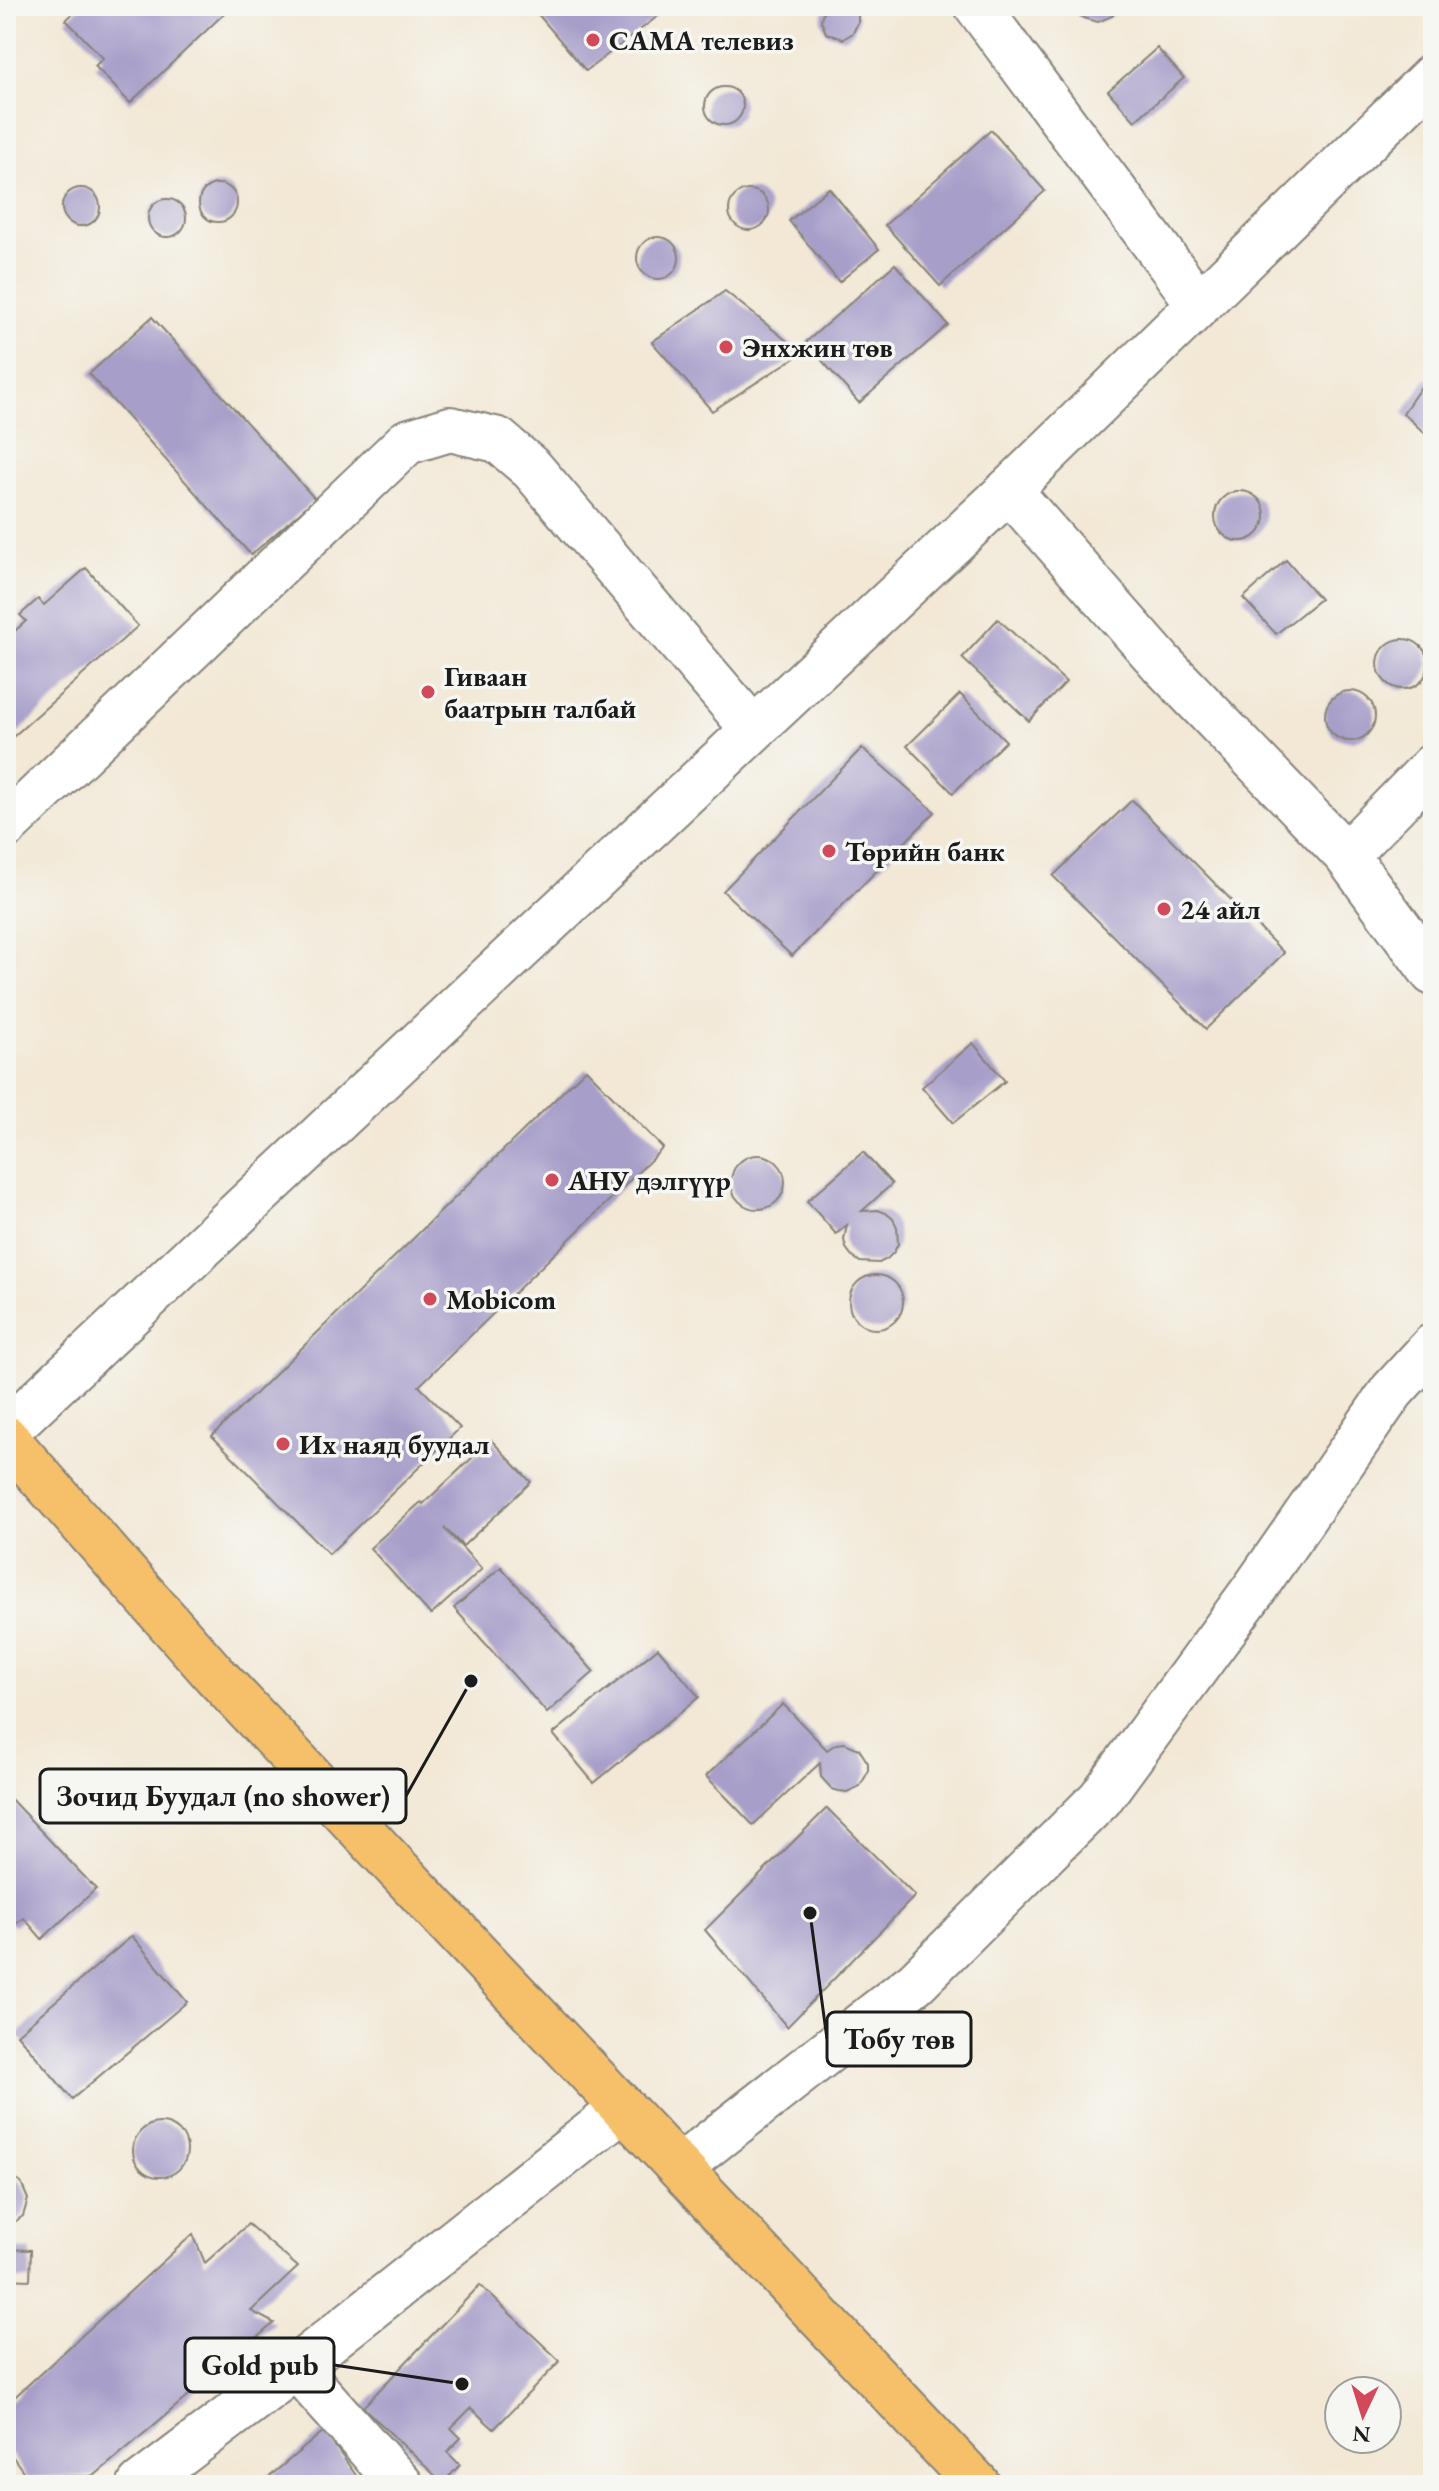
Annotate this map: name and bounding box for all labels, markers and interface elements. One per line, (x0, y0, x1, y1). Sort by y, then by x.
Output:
place label: САМА телевиз (609, 22, 794, 58)
marker: САМА телевиз (584, 31, 602, 49)
place label: Энхжин төв (742, 329, 893, 365)
marker: Энхжин төв (717, 338, 735, 356)
place label: Гиваан баатрын талбай (444, 658, 636, 726)
marker: Гиваан баатрын талбай (419, 683, 437, 701)
place label: Төрийн банк (845, 833, 1005, 869)
marker: Төрийн банк (820, 842, 838, 860)
place label: 24 айл (1180, 891, 1260, 927)
marker: 24 айл (1155, 900, 1173, 918)
place label: АНУ дэлгүүр (567, 1162, 731, 1198)
marker: АНУ дэлгүүр (543, 1171, 561, 1189)
place label: Mobicom (446, 1281, 556, 1317)
marker: Mobicom (421, 1290, 439, 1308)
place label: Их наяд буудал (299, 1426, 490, 1462)
marker: Их наяд буудал (274, 1435, 292, 1453)
callout: Зочид Буудал (no shower) (40, 1769, 406, 1823)
text: Зочид Буудал (no shower) (56, 1776, 390, 1815)
callout: Тобу төв (827, 2012, 971, 2066)
text: Тобу төв (843, 2019, 955, 2058)
callout: Gold pub (185, 2338, 334, 2392)
text: Gold pub (201, 2345, 319, 2384)
north arrow (1323, 2375, 1403, 2455)
text: N (1352, 2419, 1372, 2450)

